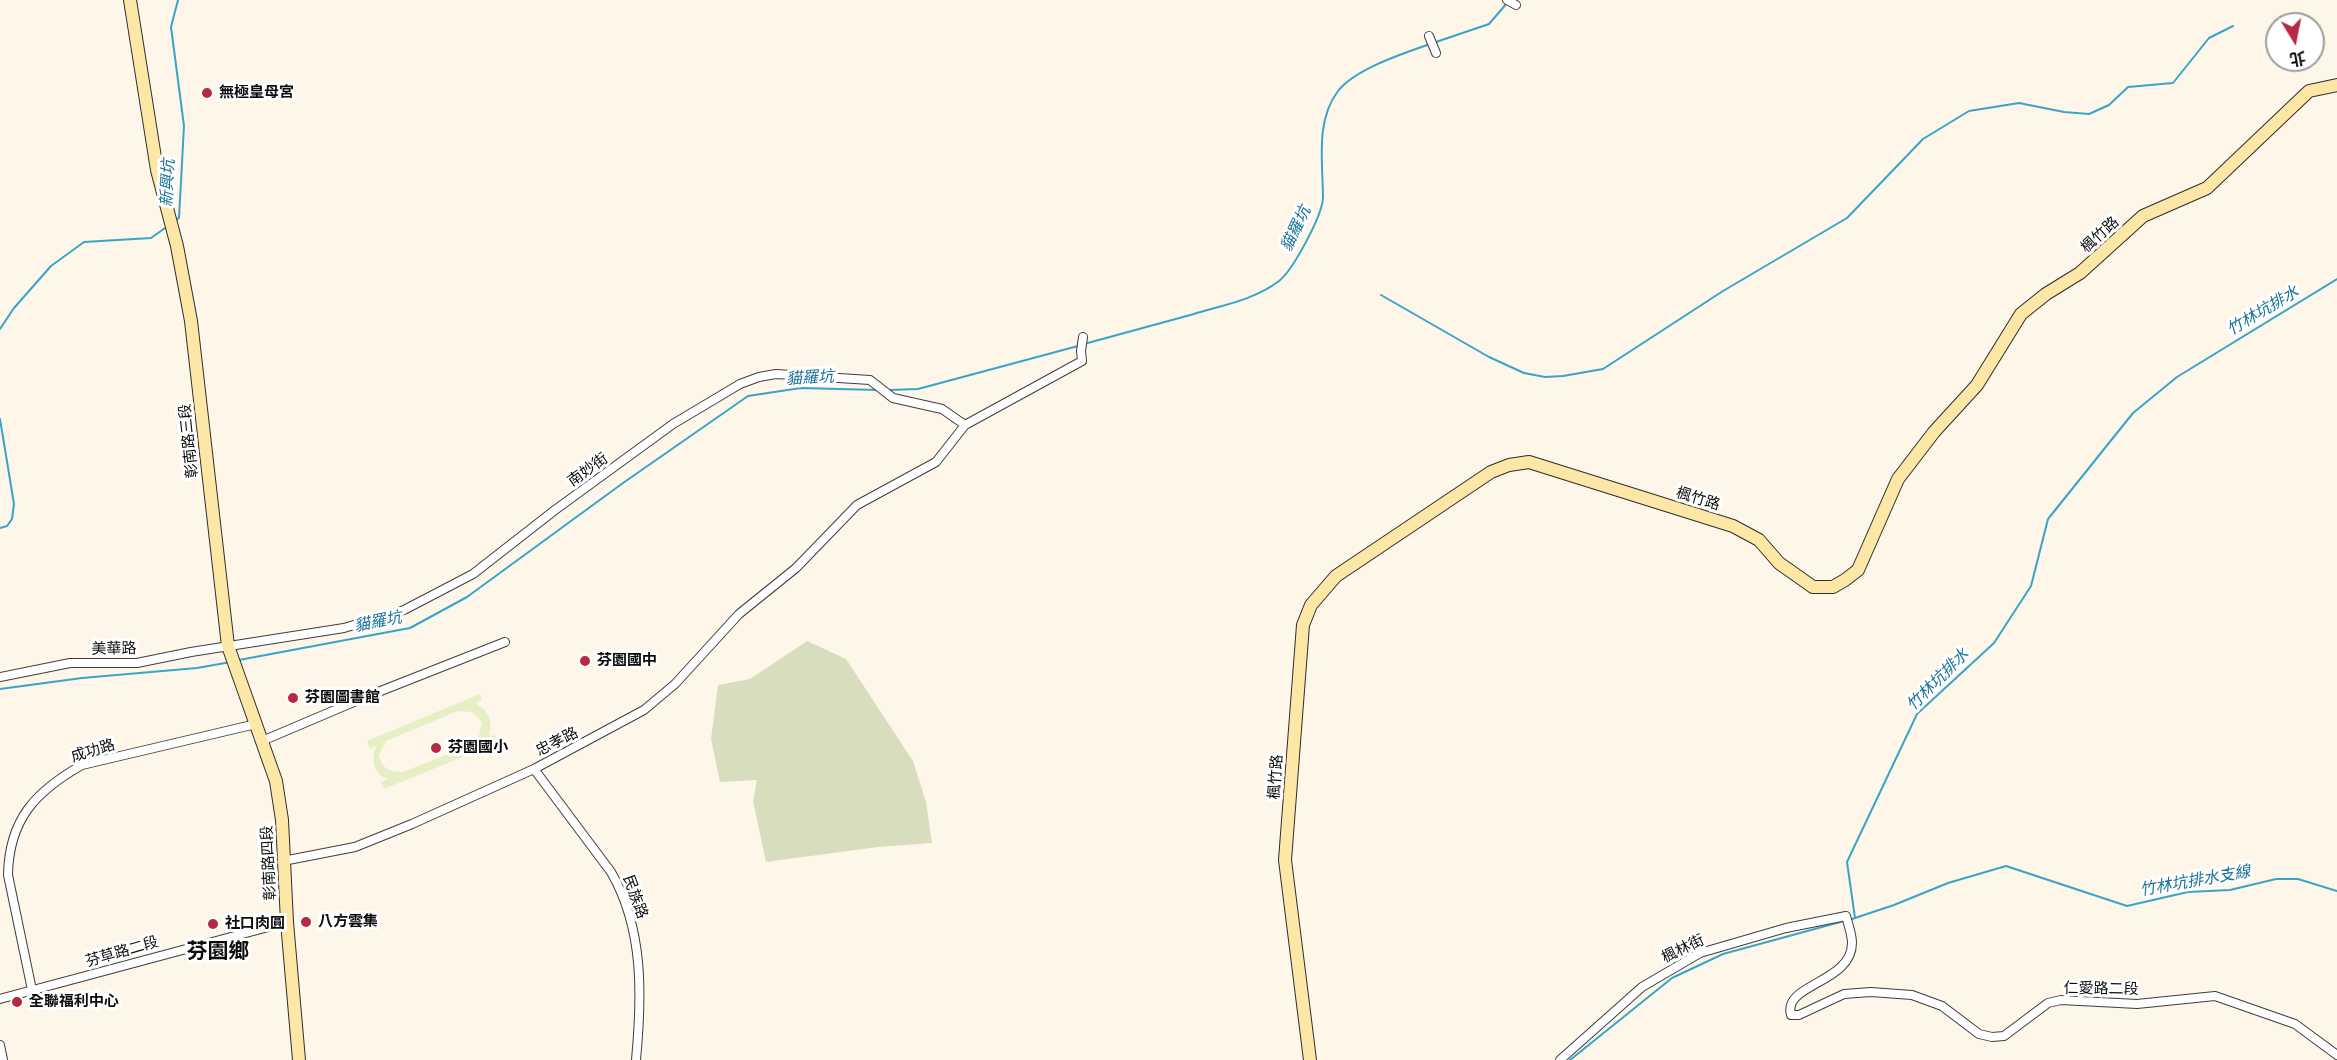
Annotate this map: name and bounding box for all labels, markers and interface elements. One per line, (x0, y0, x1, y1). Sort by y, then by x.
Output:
north arrow (2265, 12, 2325, 72)
text: 北 (2288, 48, 2307, 69)
place label: 無極皇母宮 (219, 84, 294, 102)
marker: 無極皇母宮 (200, 86, 214, 100)
water label: 新興坑 (157, 159, 179, 207)
water label: 貓羅坑 (1277, 203, 1315, 255)
street label: 楓竹路 (2077, 213, 2123, 257)
water label: 竹林坑排水 (2224, 282, 2302, 340)
water label: 貓羅坑 (786, 367, 834, 389)
street label: 彰南路三段 (176, 403, 202, 479)
street label: 南妙街 (565, 449, 611, 491)
street label: 楓竹路 (1674, 484, 1722, 514)
water label: 貓羅坑 (353, 608, 403, 636)
street label: 美華路 (91, 640, 137, 658)
water label: 竹林坑排水 (1903, 645, 1973, 715)
place label: 芬園國中 (597, 652, 657, 670)
marker: 芬園國中 (578, 654, 592, 668)
place label: 芬園圖書館 (305, 689, 380, 707)
marker: 芬園圖書館 (286, 691, 300, 705)
street label: 忠孝路 (533, 724, 581, 760)
street label: 成功路 (69, 736, 117, 766)
place label: 芬園國小 (448, 739, 508, 757)
marker: 芬園國小 (429, 741, 443, 755)
street label: 楓竹路 (1265, 754, 1287, 800)
street label: 彰南路四段 (258, 825, 280, 901)
water label: 竹林坑排水支線 (2138, 862, 2252, 900)
street label: 民族路 (619, 873, 651, 921)
place label: 八方雲集 (318, 913, 378, 931)
place label: 社口肉圓 (225, 915, 285, 933)
marker: 八方雲集 (299, 915, 313, 929)
marker: 社口肉圓 (206, 917, 220, 931)
street label: 楓林街 (1659, 931, 1707, 967)
street label: 芬草路二段 (83, 933, 161, 971)
district label: 芬園鄉 (187, 939, 249, 965)
street label: 仁愛路二段 (2063, 979, 2139, 999)
place label: 全聯福利中心 (29, 993, 119, 1011)
marker: 全聯福利中心 (10, 995, 24, 1009)

